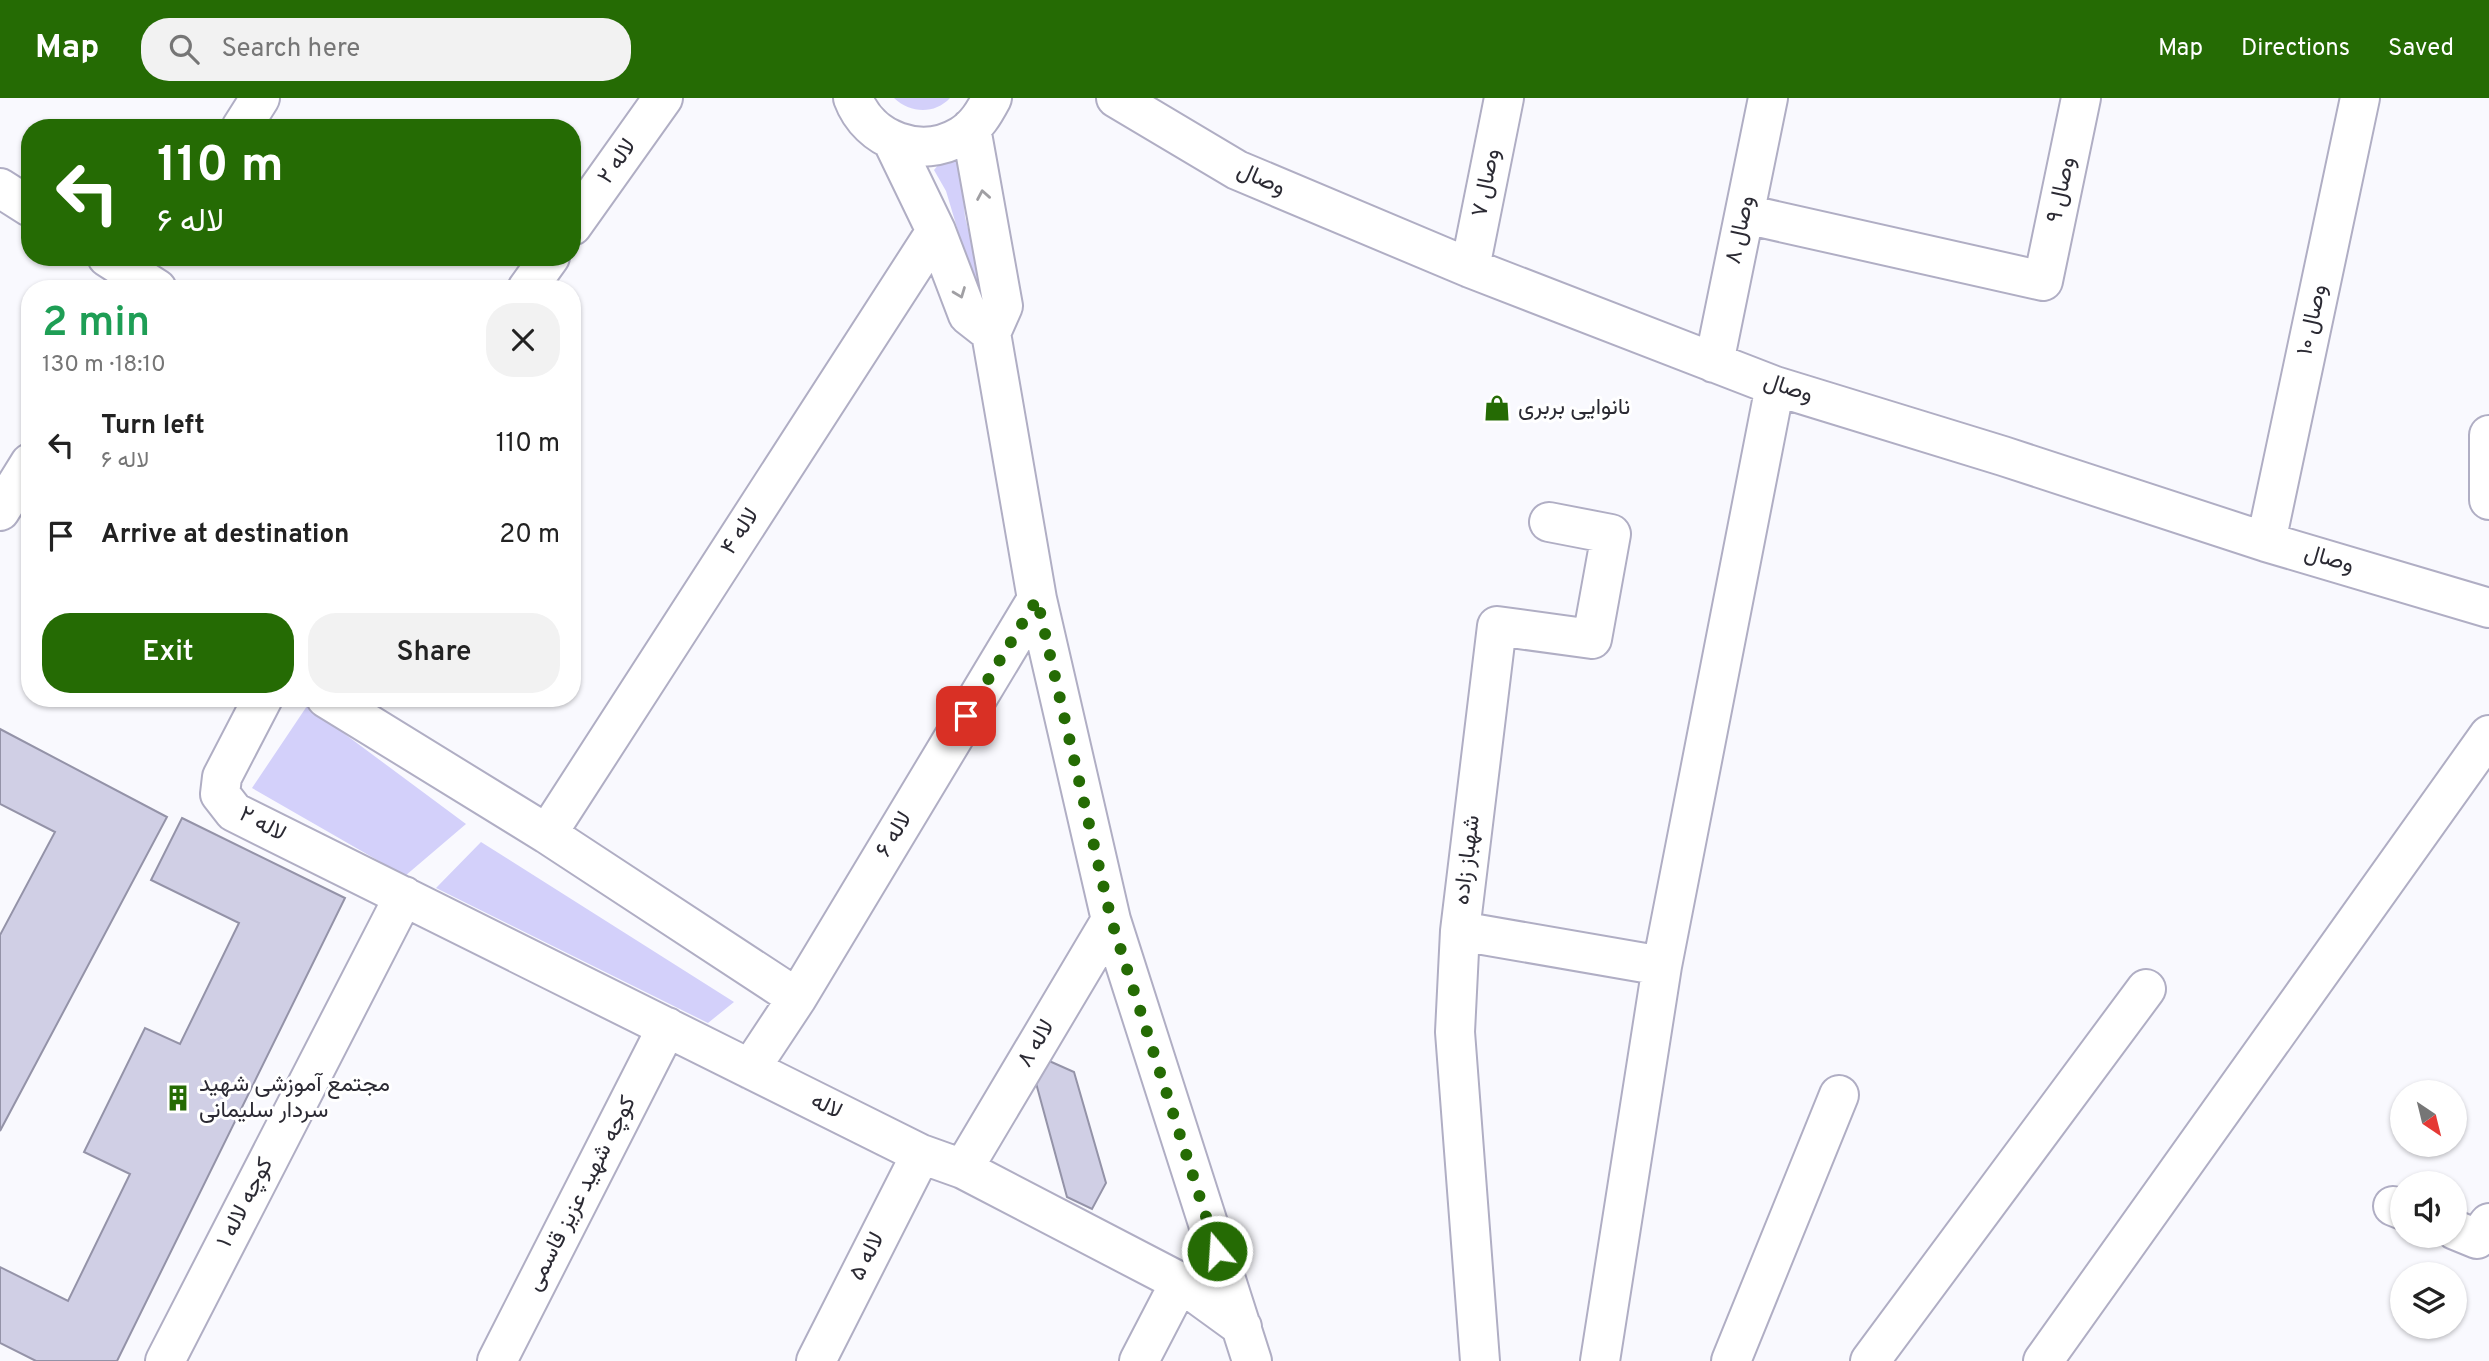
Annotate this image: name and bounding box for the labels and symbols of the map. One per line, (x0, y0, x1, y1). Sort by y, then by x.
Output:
street label: لاله ۲ (592, 134, 644, 190)
street label: وصال ۷ (1466, 146, 1508, 220)
street label: وصال ۹ (2041, 154, 2083, 226)
street label: وصال (1232, 157, 1290, 203)
one-way arrow (976, 189, 991, 201)
street label: وصال ۸ (1720, 193, 1762, 267)
street label: وصال ۱۰ (2291, 282, 2335, 358)
one-way arrow (951, 287, 965, 299)
street label: وصال (1760, 367, 1816, 411)
shop icon: نانوایی بربری (1482, 393, 1512, 423)
place label: نانوایی بربری (1518, 394, 1630, 423)
street label: لاله ۴ (715, 503, 767, 561)
street label: وصال (2301, 539, 2357, 581)
pin (936, 686, 996, 746)
street label: لاله ۲ (234, 801, 290, 849)
street label: لاله ۶ (870, 807, 920, 863)
street label: شهباز زاده (1448, 813, 1488, 907)
street label: لاله ۸ (1012, 1015, 1062, 1073)
place label: مجتمع آموزشی شهید سردار سلیمانی (199, 1071, 390, 1126)
north arrow (2390, 1080, 2468, 1157)
building icon: مجتمع آموزشی شهید سردار سلیمانی (163, 1083, 193, 1113)
street label: لاله (805, 1087, 847, 1127)
street label: کوچه شهید عزیز قاسمی (520, 1092, 644, 1296)
street label: کوچه لاله ۱ (211, 1153, 281, 1253)
position arrow (1180, 1214, 1254, 1288)
street label: لاله ۵ (844, 1228, 892, 1286)

